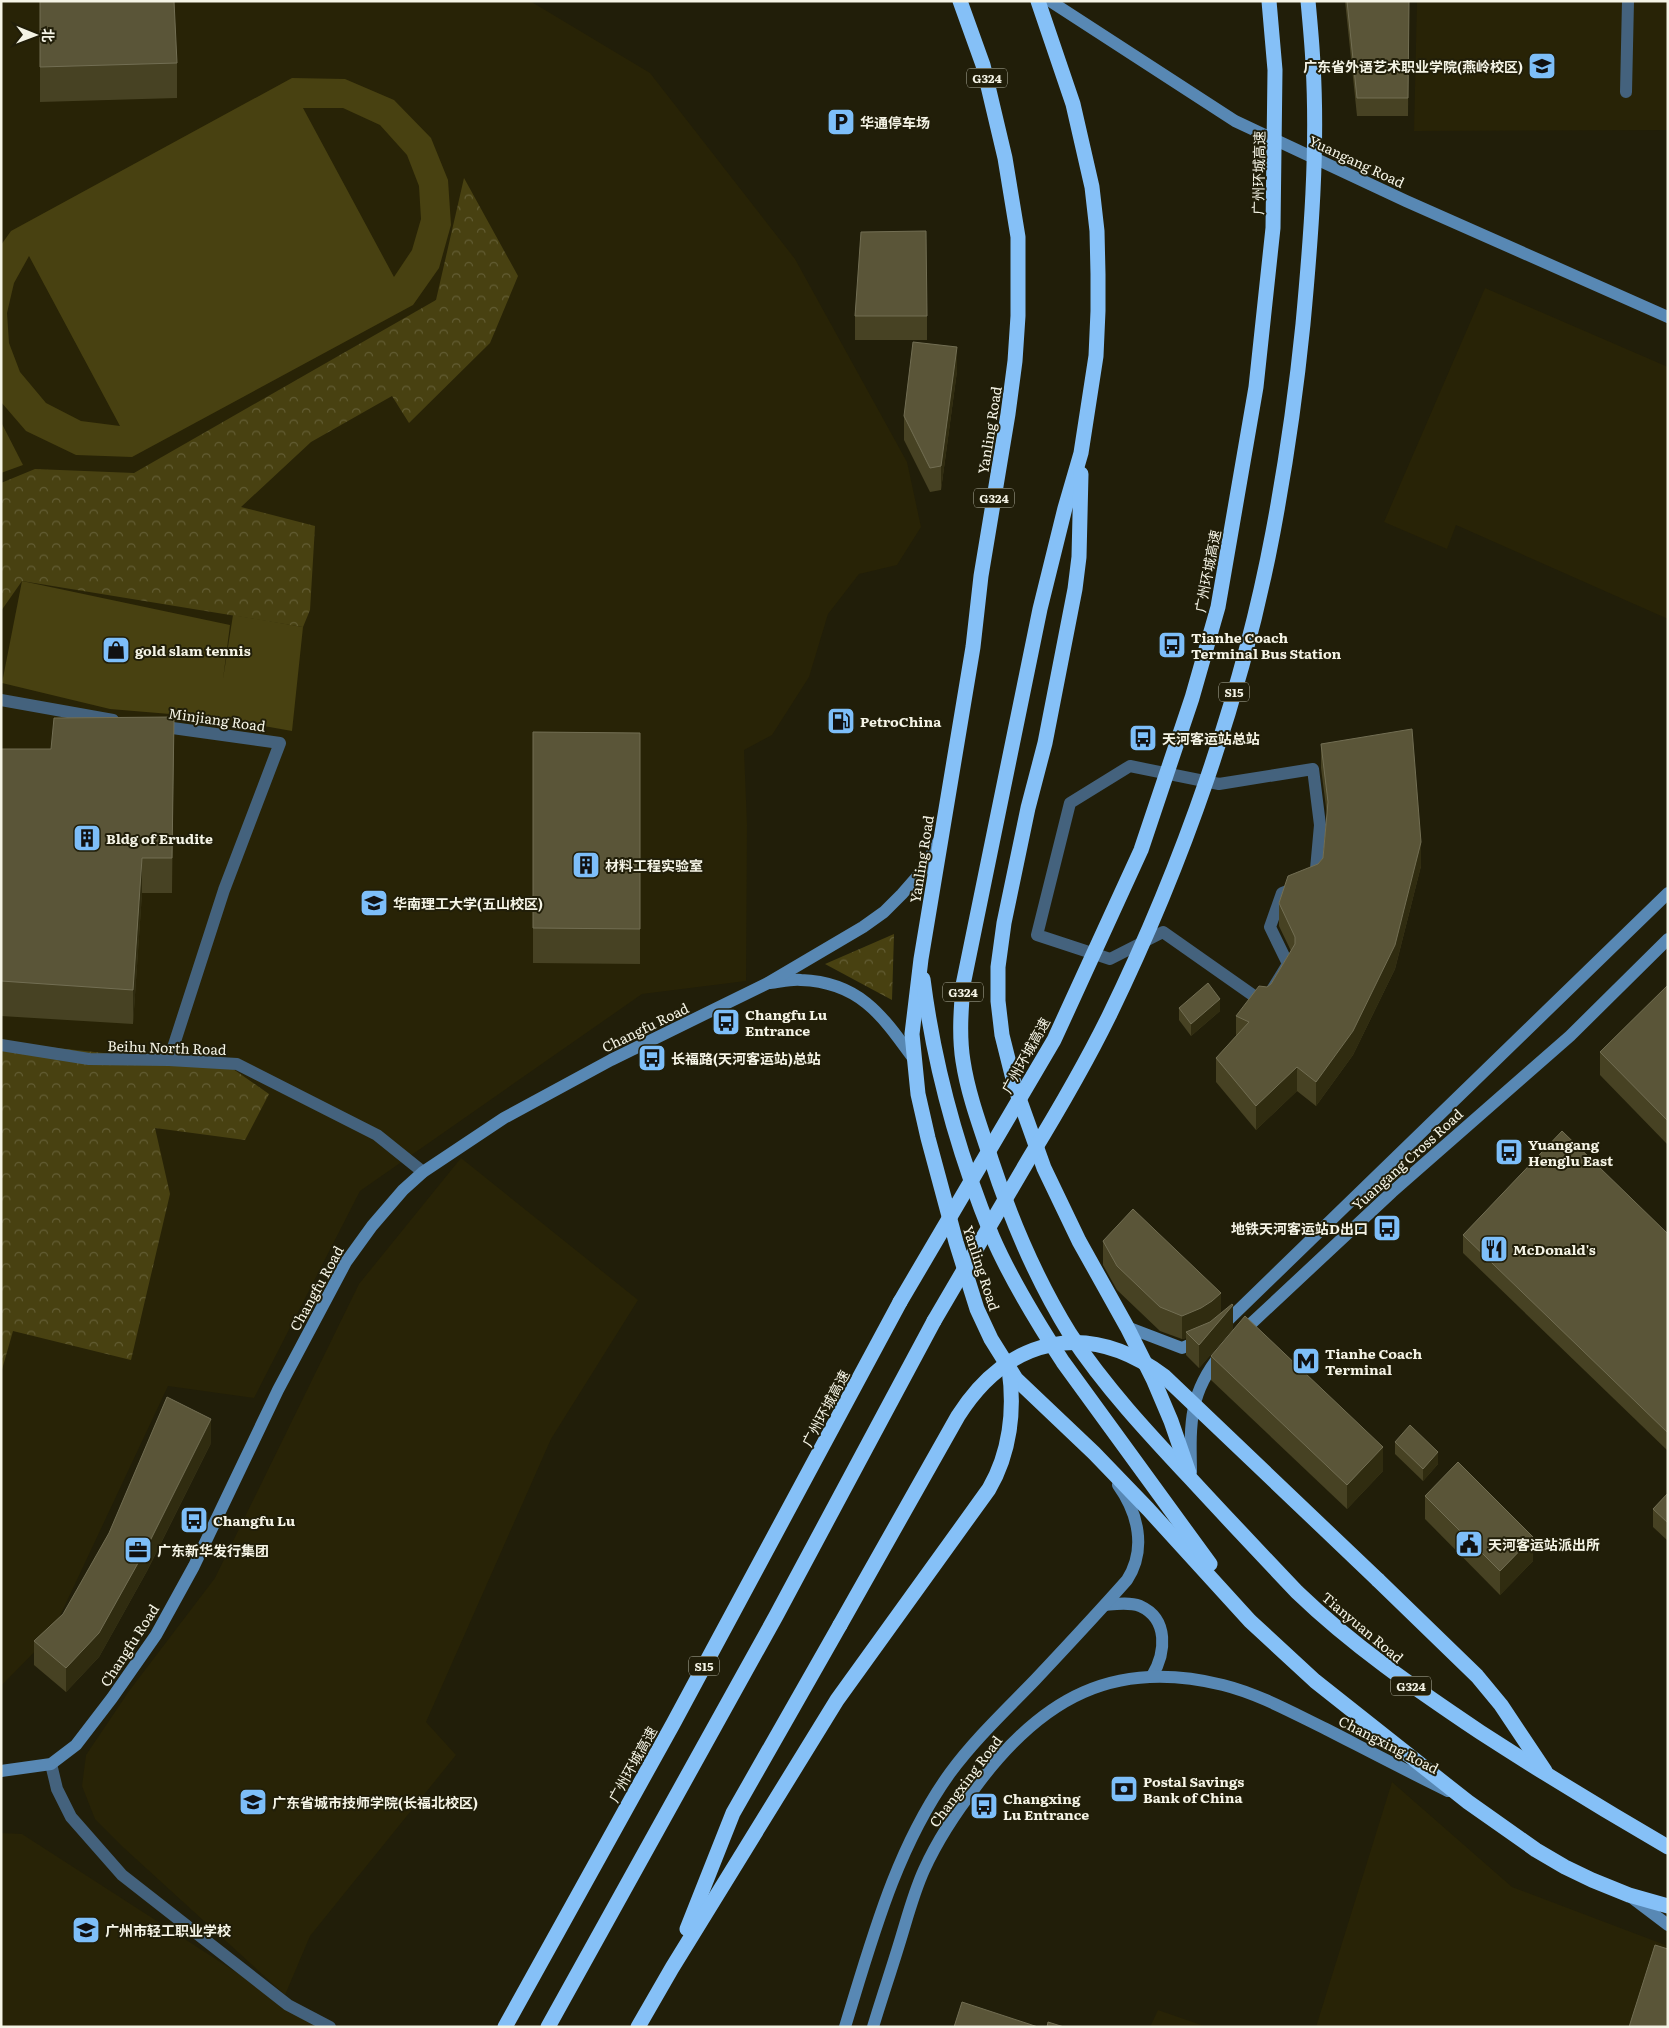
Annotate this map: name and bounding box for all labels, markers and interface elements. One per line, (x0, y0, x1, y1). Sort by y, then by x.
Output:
north arrow (10, 10, 60, 60)
text: 北 (39, 28, 59, 42)
school or university icon: 广东省外语艺术职业学院(燕岭校区) (1527, 51, 1557, 81)
place label: 广东省外语艺术职业学院(燕岭校区) (1303, 56, 1523, 76)
road number: G324 (967, 68, 1007, 88)
parking icon: 华通停车场 (826, 107, 856, 137)
place label: 华通停车场 (860, 112, 930, 132)
street label: Yuangang Road (1306, 130, 1408, 192)
street label: 广州环城高速 (1247, 131, 1269, 215)
street label: Yanling Road (972, 384, 1006, 475)
road number: G324 (974, 488, 1014, 508)
street label: 广州环城高速 (1189, 528, 1225, 614)
place label: Tianhe Coach Terminal Bus Station (1191, 627, 1342, 663)
bus stop icon: Tianhe Coach Terminal Bus Station (1157, 630, 1187, 660)
shop icon: gold slam tennis (101, 635, 131, 665)
place label: gold slam tennis (135, 640, 251, 660)
road number: S15 (1219, 682, 1249, 702)
street label: Minjiang Road (167, 702, 267, 736)
fuel station icon: PetroChina (826, 706, 856, 736)
place label: PetroChina (860, 711, 942, 731)
bus stop icon: 天河客运站总站 (1128, 723, 1158, 753)
place label: 天河客运站总站 (1162, 728, 1260, 748)
street label: Yanling Road (904, 813, 938, 904)
building icon: Bldg of Erudite (72, 823, 102, 853)
place label: Bldg of Erudite (106, 828, 213, 848)
building icon: 材料工程实验室 (571, 850, 601, 880)
place label: 材料工程实验室 (605, 855, 703, 875)
school or university icon: 华南理工大学(五山校区) (359, 888, 389, 918)
place label: 华南理工大学(五山校区) (393, 893, 543, 913)
road number: G324 (943, 982, 983, 1002)
street label: Changfu Road (598, 997, 692, 1057)
place label: Changfu Lu Entrance (745, 1004, 828, 1040)
bus stop icon: Changfu Lu Entrance (711, 1007, 741, 1037)
street label: 广州环城高速 (996, 1013, 1054, 1097)
street label: Beihu North Road (107, 1035, 227, 1059)
bus stop icon: 长福路(天河客运站)总站 (637, 1043, 667, 1073)
place label: 长福路(天河客运站)总站 (671, 1048, 821, 1068)
street label: Yuangang Cross Road (1347, 1103, 1467, 1214)
place label: Yuangang Henglu East (1528, 1134, 1614, 1170)
bus stop icon: Yuangang Henglu East (1494, 1137, 1524, 1167)
bus stop icon: 地铁天河客运站D出口 (1372, 1213, 1402, 1243)
place label: 地铁天河客运站D出口 (1231, 1218, 1368, 1238)
street label: Yanling Road (959, 1223, 1005, 1314)
restaurant icon: McDonald's (1479, 1234, 1509, 1264)
place label: McDonald's (1513, 1239, 1596, 1259)
street label: Changfu Road (284, 1241, 348, 1334)
place label: Tianhe Coach Terminal (1325, 1343, 1423, 1379)
metro station icon: Tianhe Coach Terminal (1291, 1346, 1321, 1376)
street label: 广州环城高速 (796, 1366, 854, 1450)
bus stop icon: Changfu Lu (179, 1505, 209, 1535)
place label: Changfu Lu (213, 1510, 296, 1530)
public building icon: 天河客运站派出所 (1454, 1529, 1484, 1559)
place label: 天河客运站派出所 (1488, 1534, 1600, 1554)
office icon: 广东新华发行集团 (123, 1535, 153, 1565)
place label: 广东新华发行集团 (157, 1540, 269, 1560)
street label: Tianyuan Road (1318, 1587, 1408, 1667)
street label: Changfu Road (95, 1600, 163, 1690)
road number: S15 (689, 1656, 719, 1675)
road number: G324 (1391, 1676, 1431, 1695)
street label: Changxing Road (1336, 1710, 1443, 1778)
street label: 广州环城高速 (603, 1722, 661, 1806)
street label: Changxing Road (924, 1731, 1006, 1831)
place label: Postal Savings Bank of China (1143, 1771, 1244, 1807)
bank icon: Postal Savings Bank of China (1109, 1774, 1139, 1804)
school or university icon: 广东省城市技师学院(长福北校区) (238, 1787, 268, 1817)
place label: Changxing Lu Entrance (1003, 1788, 1089, 1824)
bus stop icon: Changxing Lu Entrance (969, 1791, 999, 1821)
place label: 广东省城市技师学院(长福北校区) (272, 1792, 478, 1812)
school or university icon: 广州市轻工职业学校 (71, 1915, 101, 1945)
place label: 广州市轻工职业学校 (105, 1920, 231, 1940)

